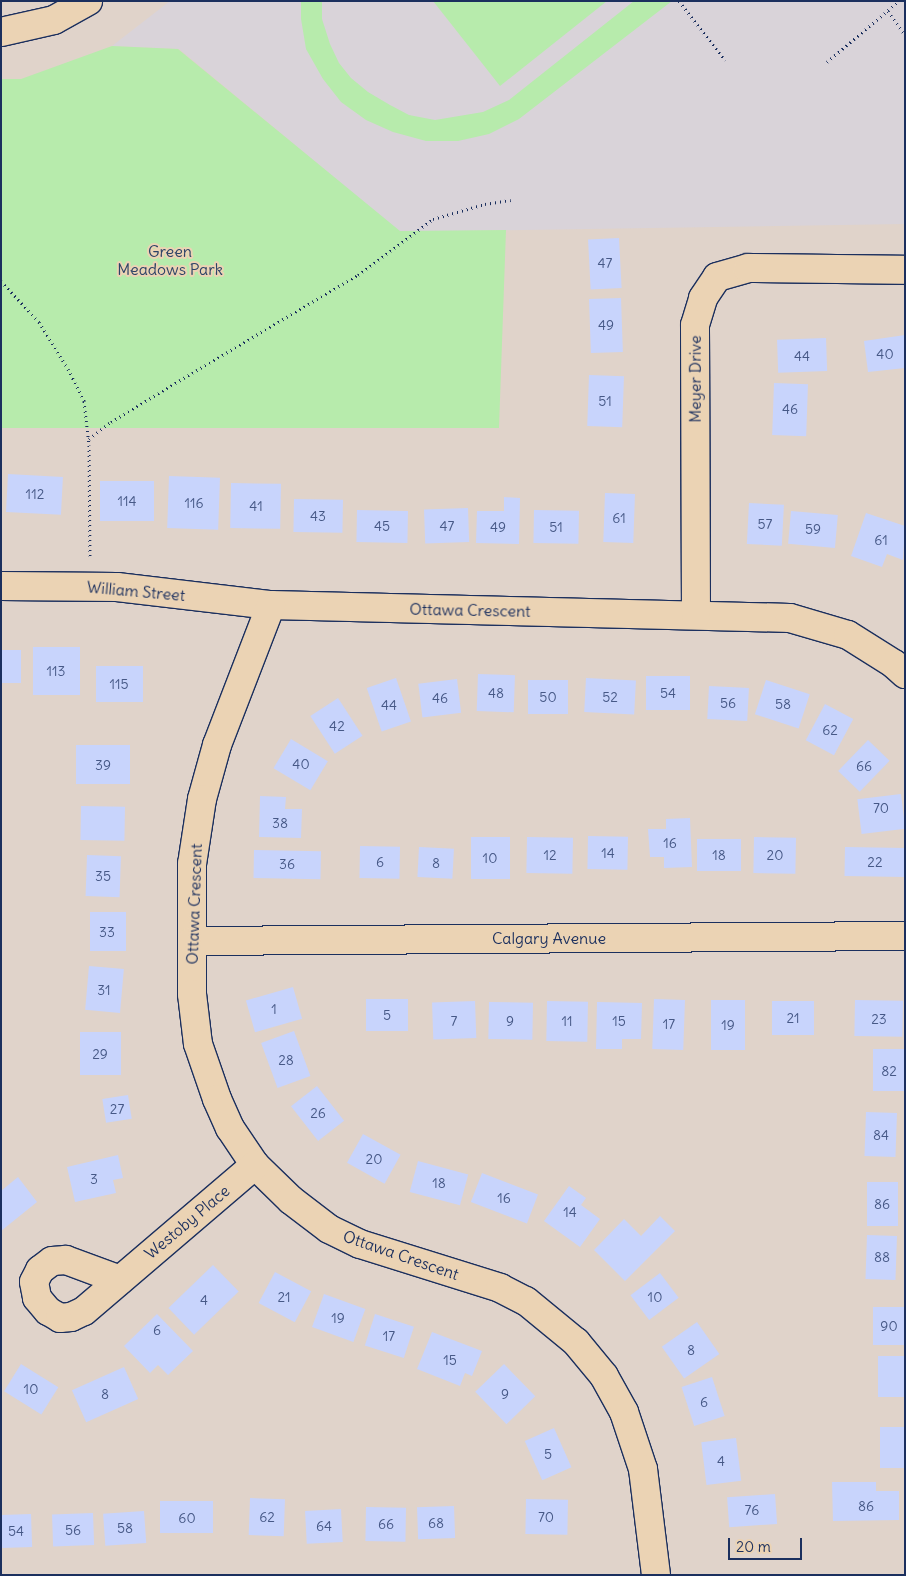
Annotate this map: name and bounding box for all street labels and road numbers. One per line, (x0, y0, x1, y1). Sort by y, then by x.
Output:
street label: Meyer Drive (685, 335, 705, 423)
street label: William Street (86, 577, 186, 605)
street label: Ottawa Crescent (409, 599, 531, 621)
street label: Ottawa Crescent (182, 843, 206, 965)
street label: Calgary Avenue (492, 928, 606, 948)
street label: Westoby Place (141, 1181, 233, 1263)
street label: Ottawa Crescent (341, 1226, 461, 1284)

